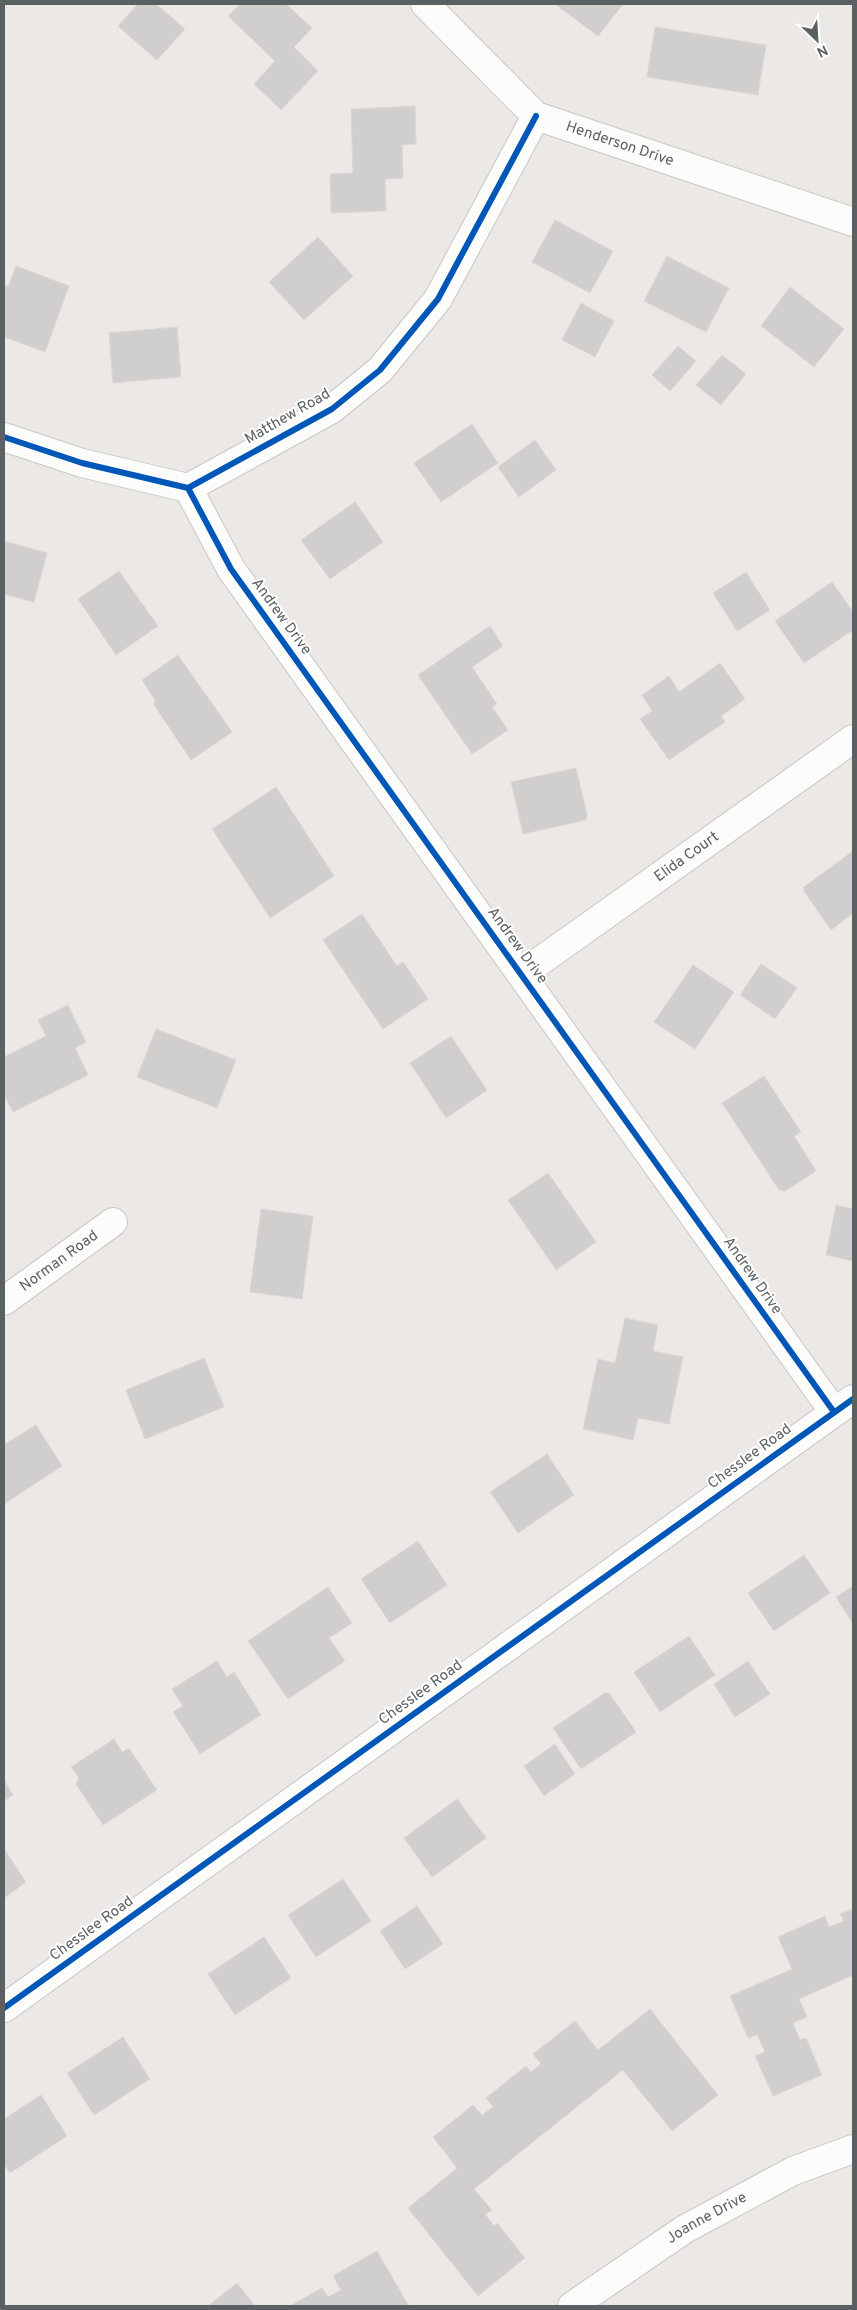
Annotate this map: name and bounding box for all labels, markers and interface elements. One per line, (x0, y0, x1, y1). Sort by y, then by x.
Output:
north arrow (792, 15, 842, 65)
text: N (814, 41, 830, 60)
street label: Henderson Drive (563, 117, 676, 171)
street label: Matthew Road (242, 385, 334, 449)
street label: Andrew Drive (247, 575, 315, 659)
street label: Elida Court (651, 828, 723, 887)
street label: Andrew Drive (483, 904, 551, 988)
street label: Norman Road (16, 1226, 102, 1296)
street label: Andrew Drive (718, 1234, 786, 1318)
street label: Chesslee Road (704, 1420, 796, 1494)
street label: Chesslee Road (375, 1656, 467, 1730)
street label: Chesslee Road (46, 1892, 138, 1966)
street label: Joanne Drive (663, 2188, 750, 2248)

